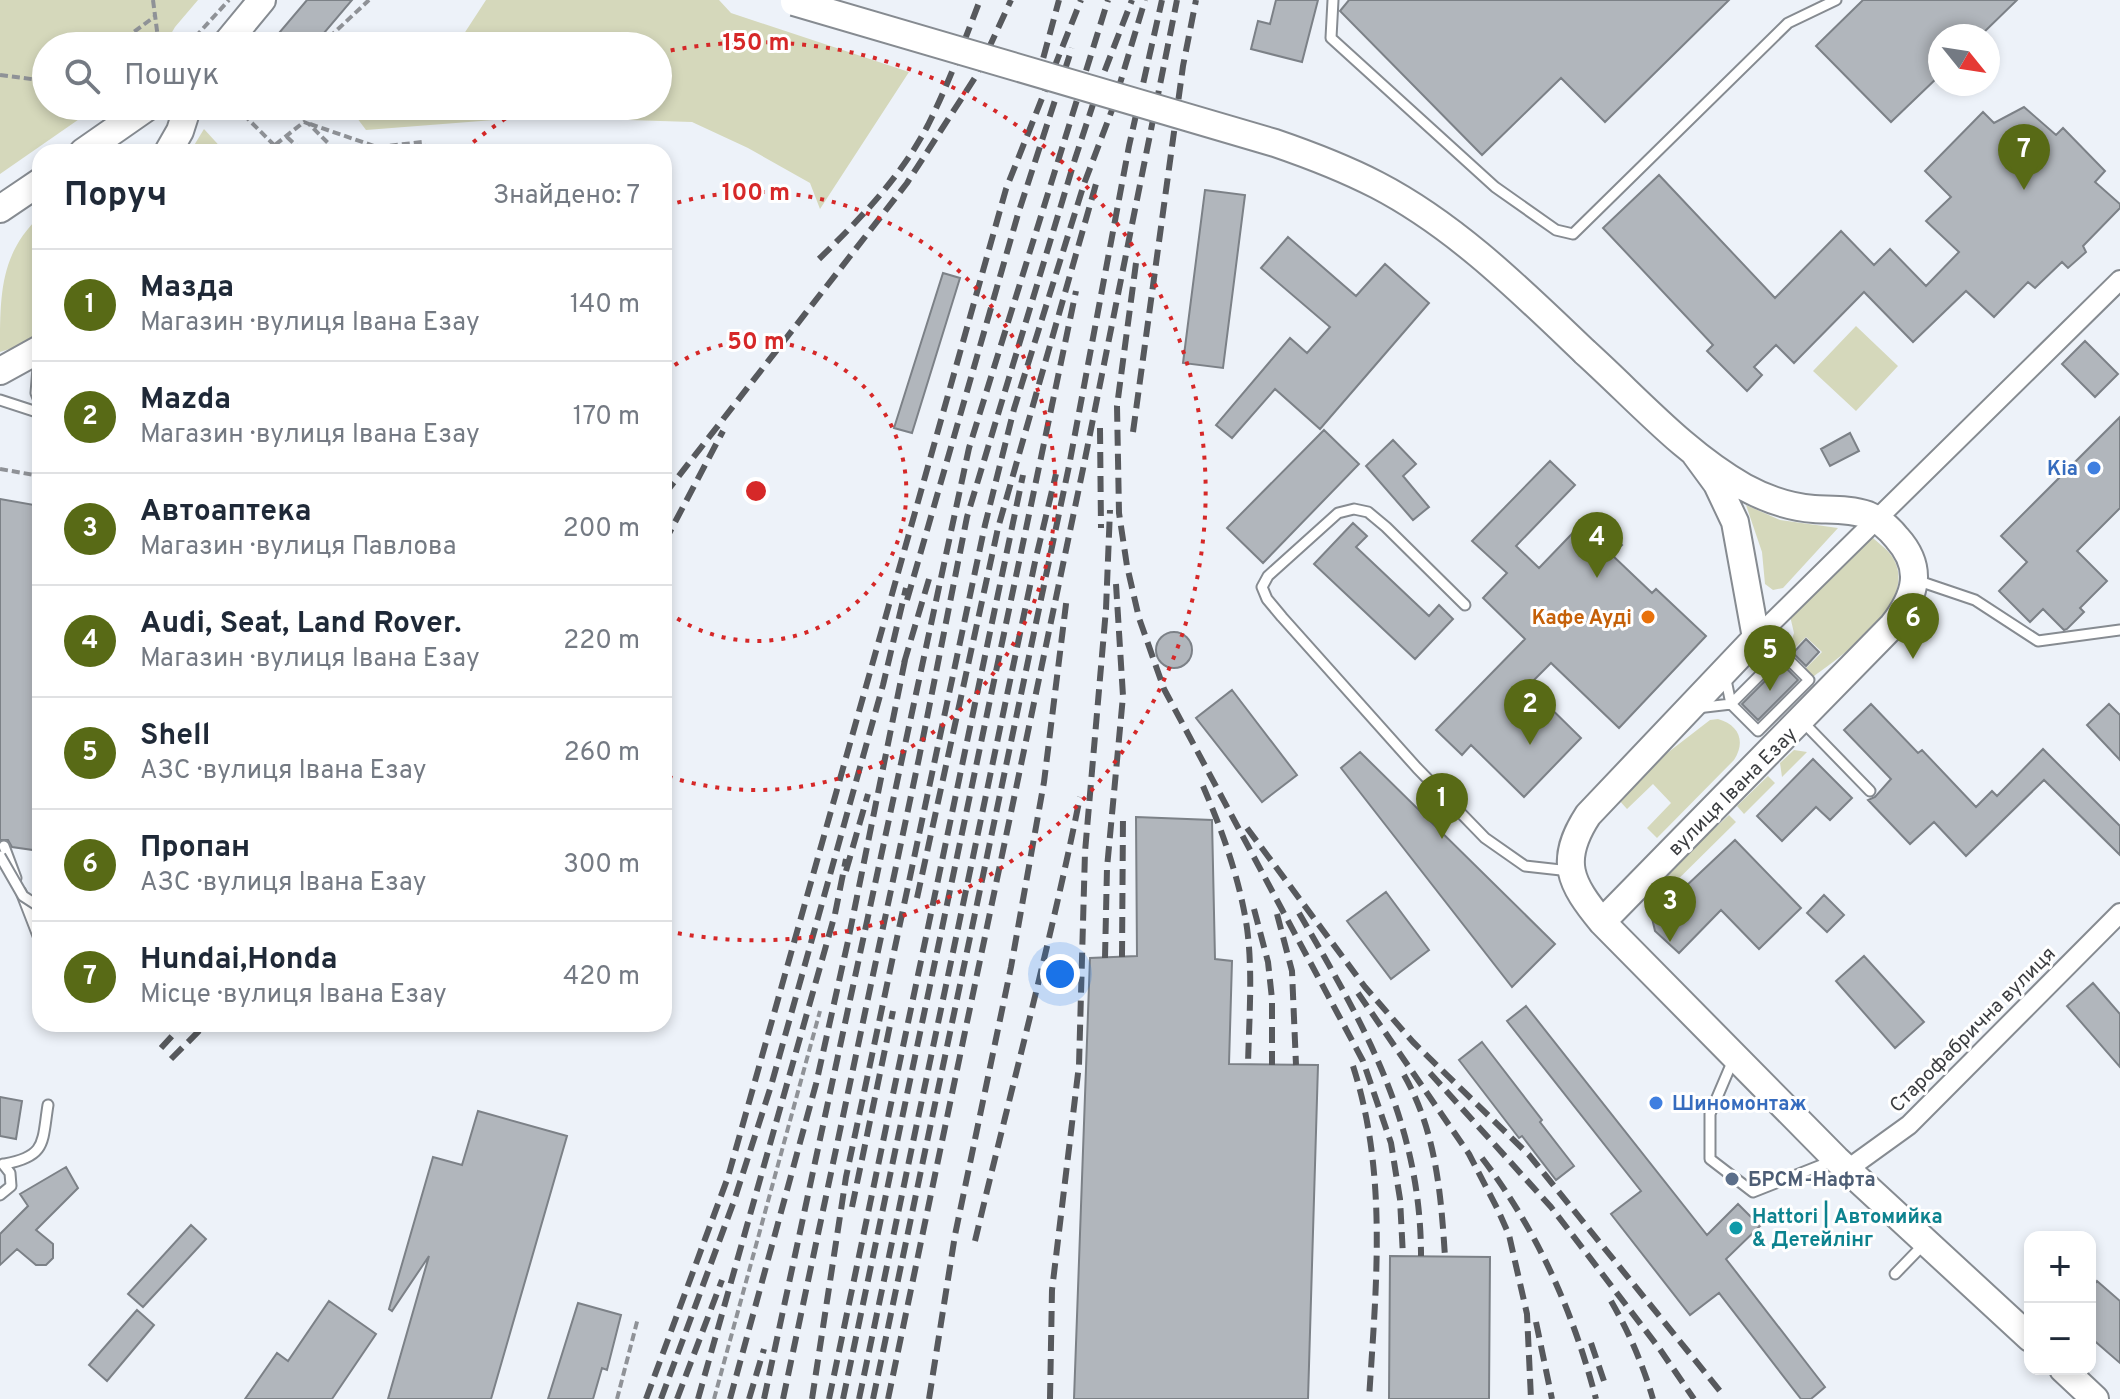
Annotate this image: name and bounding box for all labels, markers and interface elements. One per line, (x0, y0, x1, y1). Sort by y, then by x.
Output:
north arrow (1928, 24, 2000, 96)
text: 150 m (722, 29, 790, 59)
search box (32, 32, 672, 120)
icon: search (60, 54, 104, 98)
text: Пошук (124, 58, 219, 95)
pin: 7 (1998, 124, 2050, 190)
text: Поруч (64, 175, 167, 218)
text: 100 m (722, 179, 790, 209)
text: Знайдено: 7 (493, 180, 640, 213)
text: Мазда (140, 270, 234, 307)
text: 1 (85, 289, 95, 322)
text: 140 m (570, 289, 640, 322)
text: Магазин · вулиця Івана Езау (140, 307, 480, 340)
text: 50 m (727, 328, 785, 358)
text: Mazda (140, 382, 231, 419)
text: 2 (82, 401, 98, 434)
text: 170 m (573, 401, 640, 434)
text: Магазин · вулиця Івана Езау (140, 419, 480, 452)
place label: Kia (2047, 457, 2078, 483)
marker: Kia (2085, 459, 2103, 477)
centre of rings (742, 477, 770, 505)
text: Автоаптека (140, 494, 311, 531)
pin: 4 (1571, 512, 1623, 578)
text: 3 (82, 513, 98, 546)
text: 200 m (563, 513, 640, 546)
text: Магазин · вулиця Павлова (140, 531, 456, 564)
pin: 6 (1887, 593, 1939, 659)
text: Audi, Seat, Land Rover. (140, 606, 462, 643)
place label: Кафе Ауді (1532, 606, 1632, 632)
marker: Кафе Ауді (1639, 608, 1657, 626)
text: 4 (82, 625, 98, 658)
text: 220 m (563, 625, 640, 658)
pin: 5 (1744, 625, 1796, 691)
text: Магазин · вулиця Івана Езау (140, 643, 480, 676)
pin: 2 (1504, 679, 1556, 745)
text: Shell (140, 718, 210, 755)
street label: вулиця Івана Езау (1663, 722, 1803, 862)
text: 5 (82, 737, 98, 770)
text: 260 m (564, 737, 640, 770)
text: АЗС · вулиця Івана Езау (140, 755, 427, 788)
pin: 1 (1416, 773, 1468, 839)
text: Пропан (140, 830, 250, 867)
text: 6 (82, 849, 98, 882)
text: 300 m (563, 849, 640, 882)
text: АЗС · вулиця Івана Езау (140, 867, 427, 900)
pin: 3 (1644, 876, 1696, 942)
text: Hundai,Honda (140, 942, 338, 979)
street label: Старофабрична вулиця (1885, 942, 2062, 1119)
your location (1040, 954, 1080, 994)
text: 7 (83, 961, 97, 994)
text: 420 m (563, 961, 640, 994)
text: Місце · вулиця Івана Езау (140, 979, 447, 1012)
place label: Шиномонтаж (1672, 1092, 1807, 1118)
marker: Шиномонтаж (1647, 1094, 1665, 1112)
place label: БРСМ-Нафта (1748, 1168, 1876, 1194)
marker: БРСМ-Нафта (1723, 1170, 1741, 1188)
place label: Hattori | Автомийка & Детейлінг (1752, 1200, 1943, 1254)
marker: Hattori | Автомийка & Детейлінг (1727, 1219, 1745, 1237)
map controls (2024, 1231, 2096, 1375)
button: + (2024, 1231, 2096, 1303)
button: − (2024, 1303, 2096, 1375)

